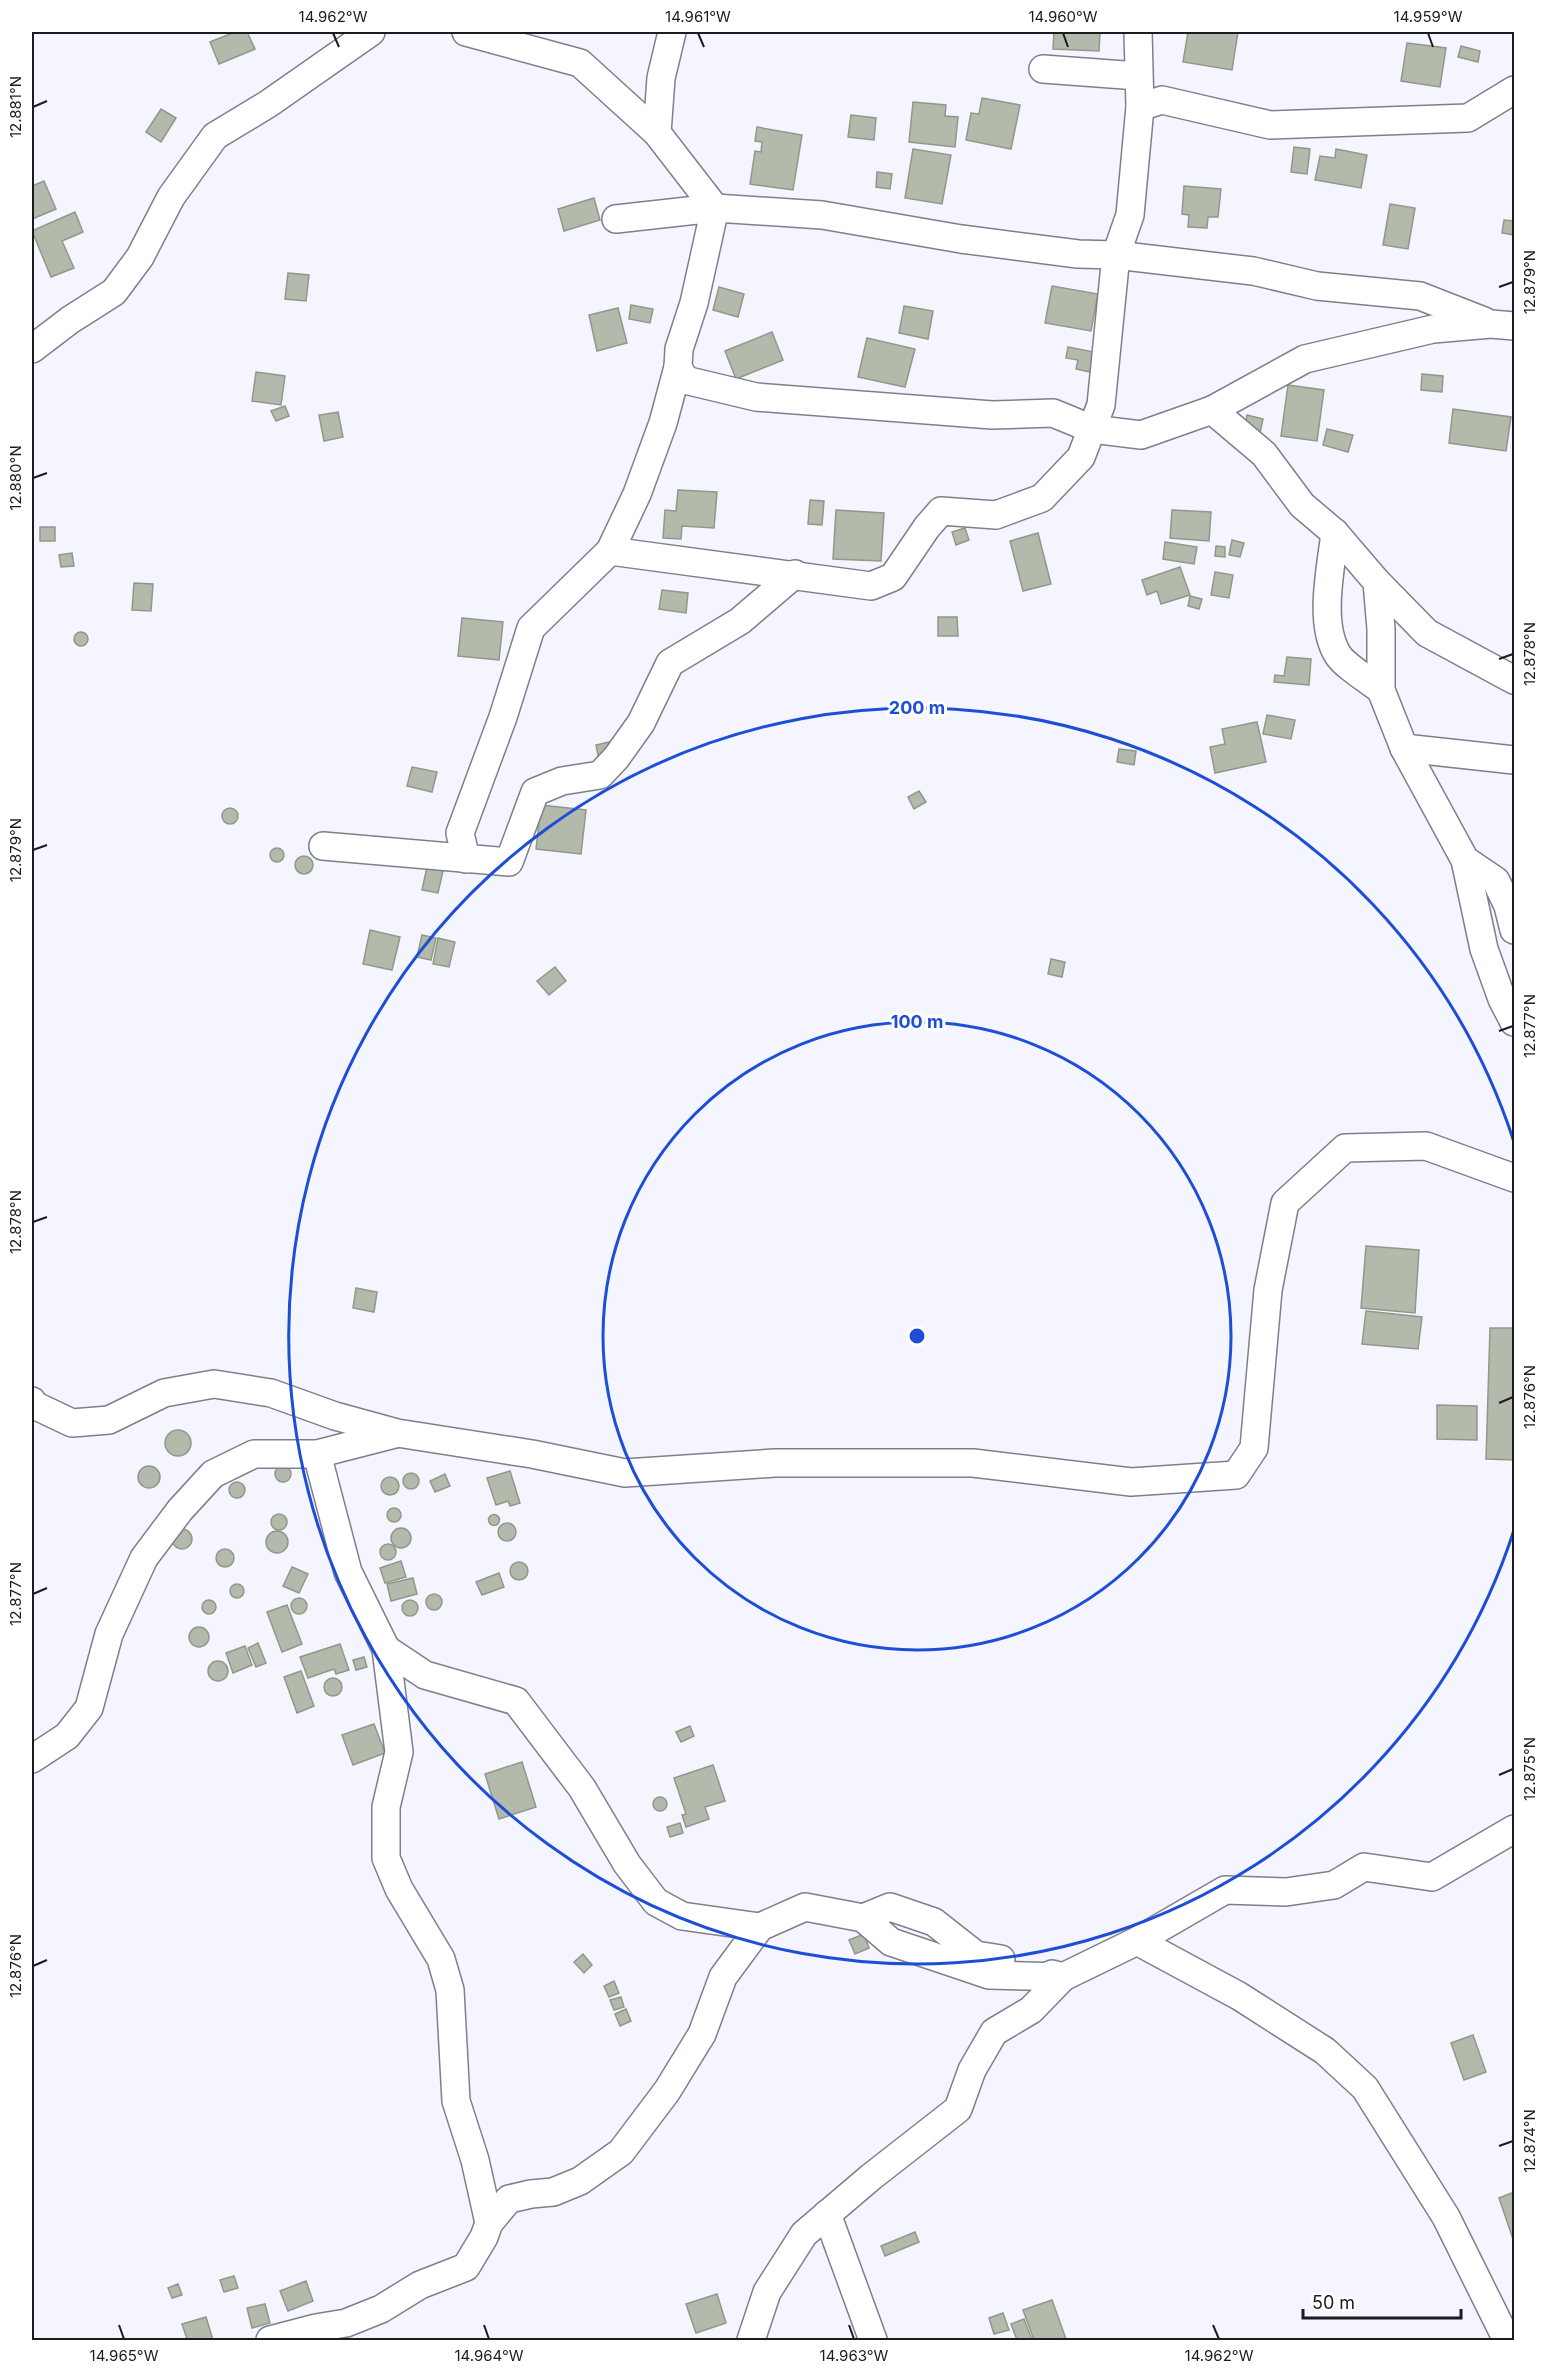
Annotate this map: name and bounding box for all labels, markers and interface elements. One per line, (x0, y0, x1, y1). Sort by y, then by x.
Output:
text: 14.962°W (299, 7, 368, 26)
text: 14.961°W (665, 7, 731, 26)
text: 14.960°W (1028, 7, 1098, 26)
text: 14.959°W (1394, 7, 1463, 26)
text: 12.881°N (6, 76, 25, 138)
text: 12.879°N (1520, 250, 1539, 314)
text: 12.880°N (6, 445, 25, 511)
text: 12.878°N (1520, 622, 1539, 686)
text: 200 m (889, 697, 945, 718)
text: 12.879°N (6, 818, 25, 882)
text: 12.877°N (1520, 994, 1539, 1058)
text: 100 m (891, 1011, 943, 1032)
text: 12.878°N (6, 1190, 25, 1254)
centre of rings (907, 1326, 927, 1346)
text: 12.876°N (1520, 1365, 1539, 1429)
text: 12.877°N (6, 1562, 25, 1626)
text: 12.875°N (1520, 1737, 1539, 1801)
text: 12.876°N (6, 1934, 25, 1998)
text: 12.874°N (1520, 2109, 1539, 2173)
scale bar (1303, 2282, 1460, 2320)
text: 50 m (1312, 2292, 1355, 2313)
text: 14.965°W (90, 2346, 159, 2365)
text: 14.964°W (454, 2346, 524, 2365)
text: 14.963°W (820, 2346, 889, 2365)
text: 14.962°W (1185, 2346, 1254, 2365)

